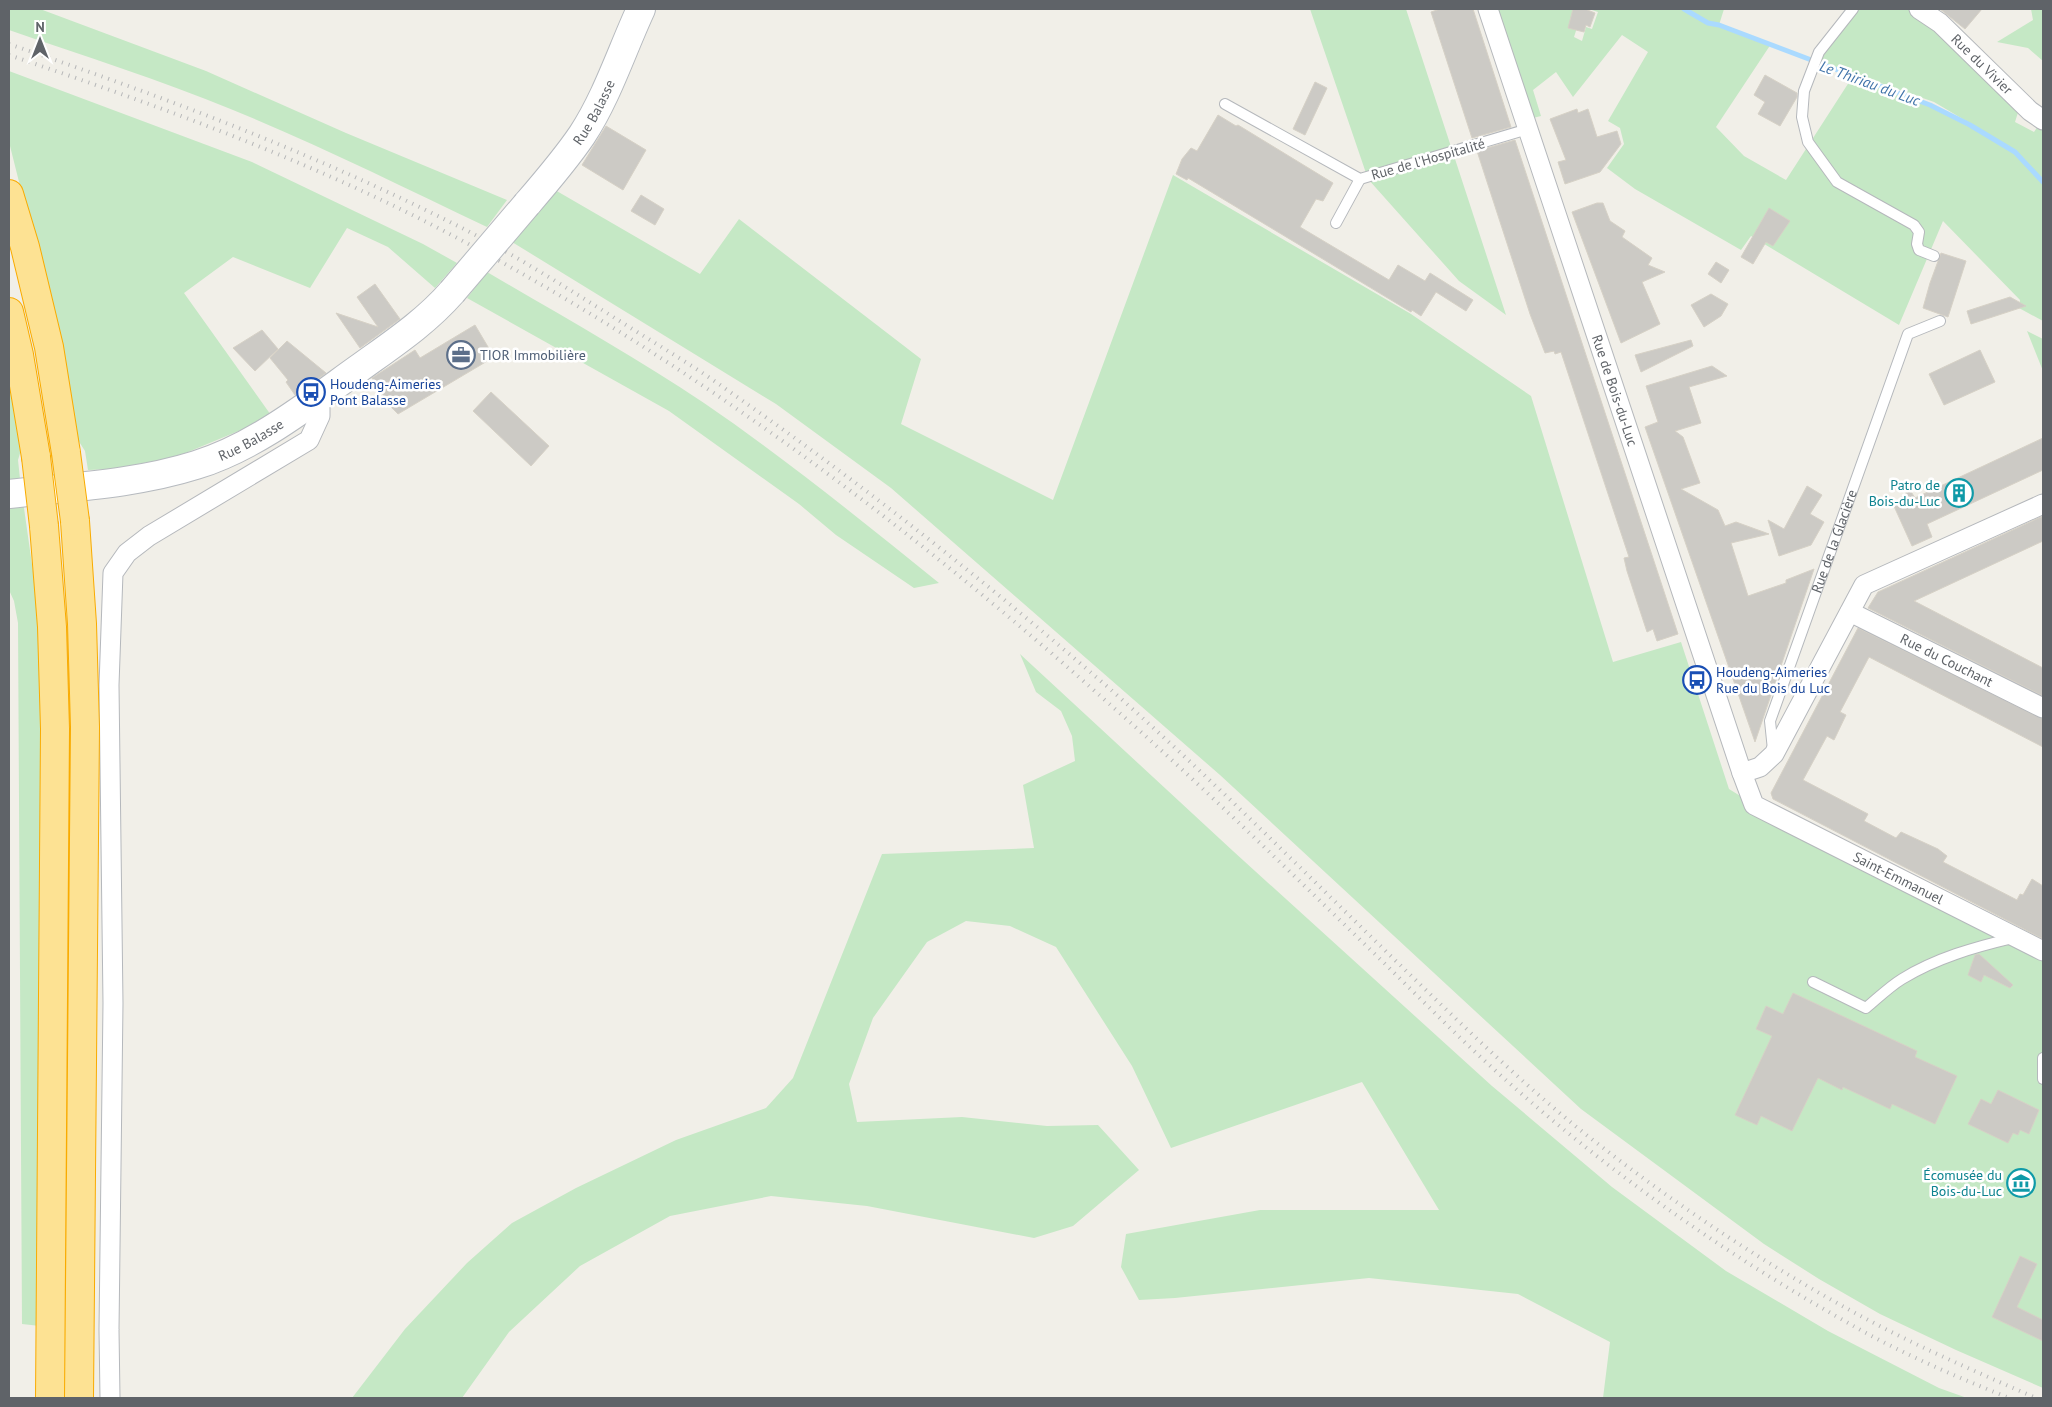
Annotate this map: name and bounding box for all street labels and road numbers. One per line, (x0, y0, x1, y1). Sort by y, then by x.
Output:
street label: Rue du Vivier (1947, 30, 2017, 98)
street label: Rue Balasse (569, 77, 619, 149)
street label: Rue de l'Hospitalité (1369, 134, 1487, 184)
street label: Rue de Bois-du-Luc (1588, 332, 1642, 449)
street label: Rue Balasse (215, 415, 287, 465)
street label: Rue de la Glacière (1807, 487, 1861, 595)
street label: Rue du Couchant (1897, 629, 1996, 691)
street label: Saint-Emmanuel (1850, 848, 1947, 908)

